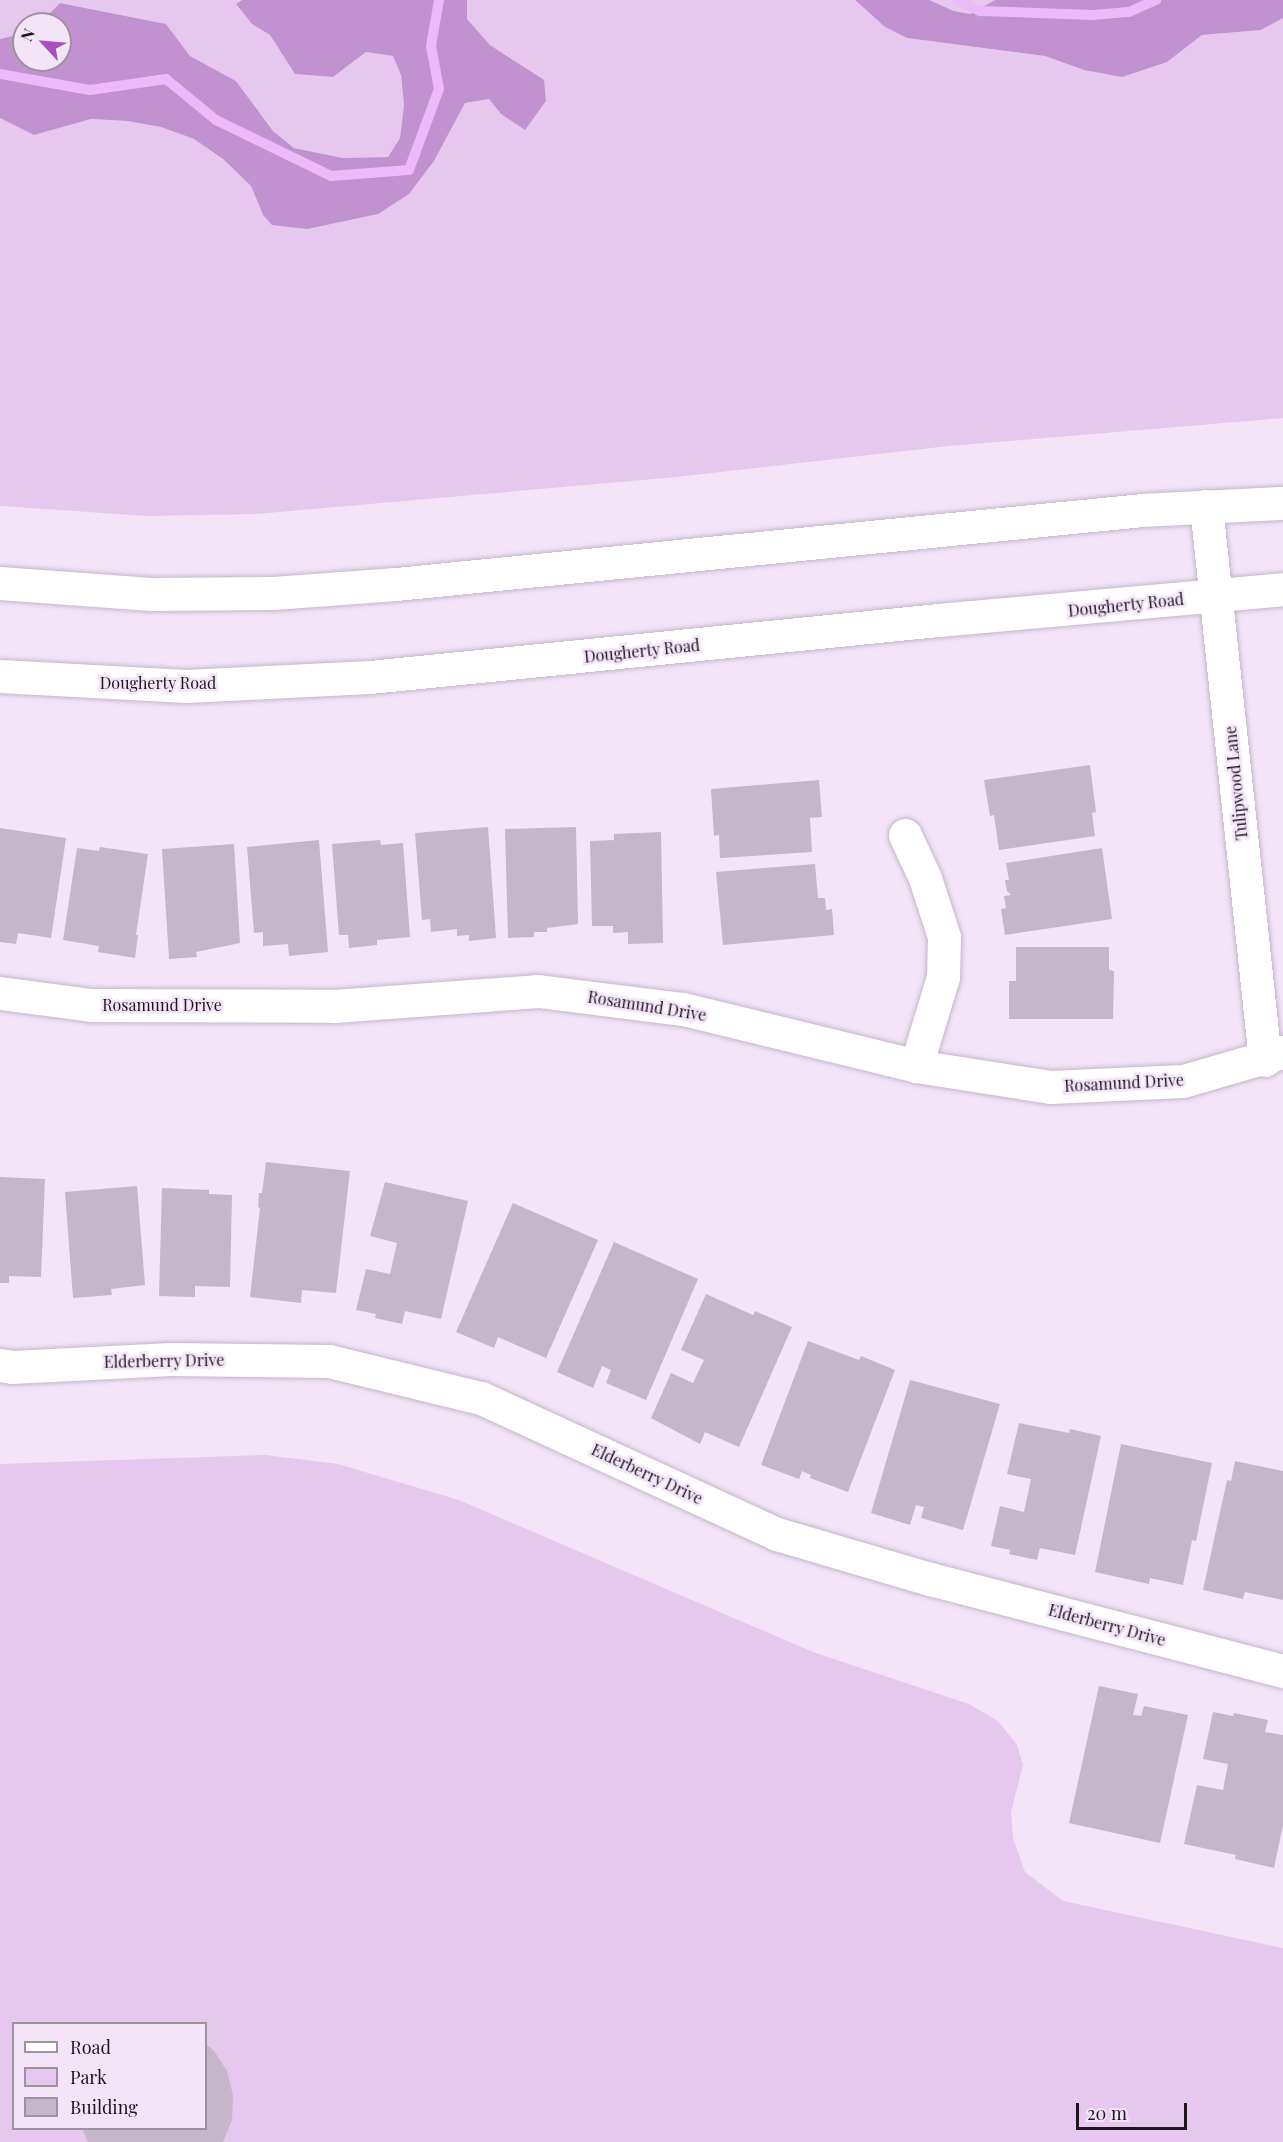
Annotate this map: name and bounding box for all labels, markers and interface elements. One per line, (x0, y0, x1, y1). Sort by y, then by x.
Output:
north arrow (12, 12, 72, 72)
text: N (15, 25, 39, 45)
street label: Dougherty Road (1067, 589, 1185, 621)
street label: Dougherty Road (583, 635, 701, 667)
street label: Dougherty Road (100, 673, 216, 693)
street label: Tulipwood Lane (1220, 725, 1252, 841)
street label: Rosamund Drive (586, 987, 708, 1025)
street label: Rosamund Drive (102, 995, 222, 1015)
street label: Rosamund Drive (1064, 1070, 1184, 1096)
street label: Elderberry Drive (103, 1350, 225, 1372)
street label: Elderberry Drive (588, 1440, 706, 1508)
street label: Elderberry Drive (1046, 1600, 1168, 1650)
legend (12, 2022, 207, 2130)
text: Road (70, 2035, 111, 2059)
text: Park (70, 2065, 107, 2089)
scale bar (1079, 2091, 1190, 2129)
text: Building (70, 2095, 138, 2119)
text: 20 m (1087, 2101, 1127, 2125)

